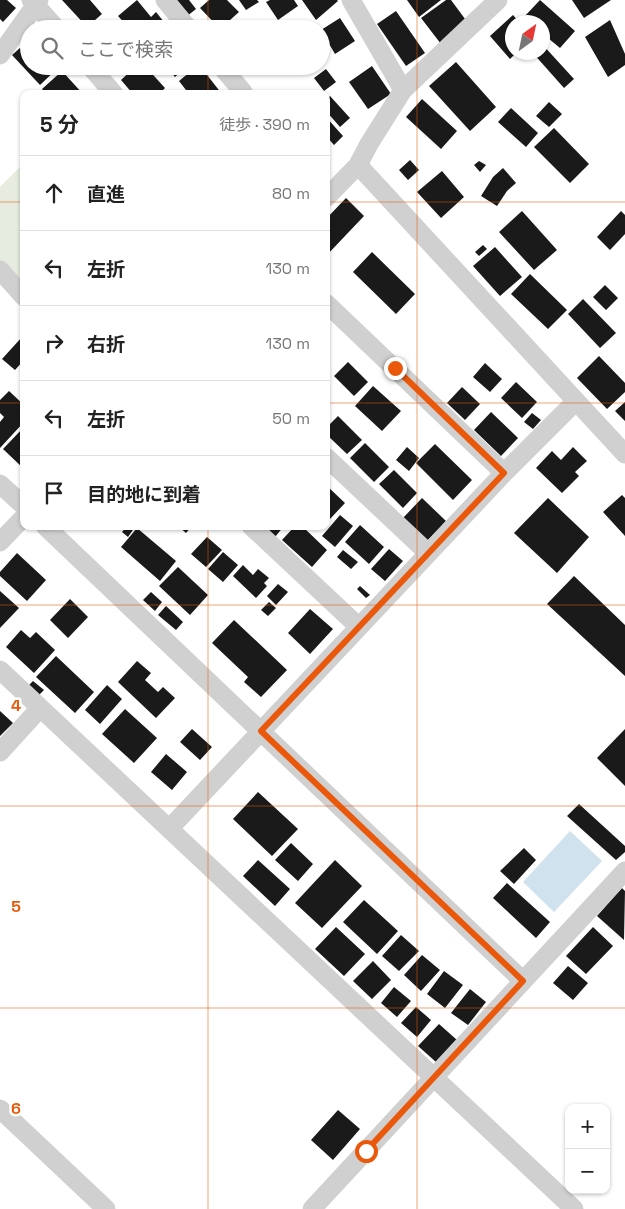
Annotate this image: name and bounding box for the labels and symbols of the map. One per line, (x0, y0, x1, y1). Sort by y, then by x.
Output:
north arrow (505, 15, 550, 60)
route end (384, 357, 407, 380)
text: 4 (11, 695, 21, 716)
text: 5 (11, 896, 21, 917)
text: 6 (11, 1098, 21, 1119)
route start (355, 1140, 378, 1163)

